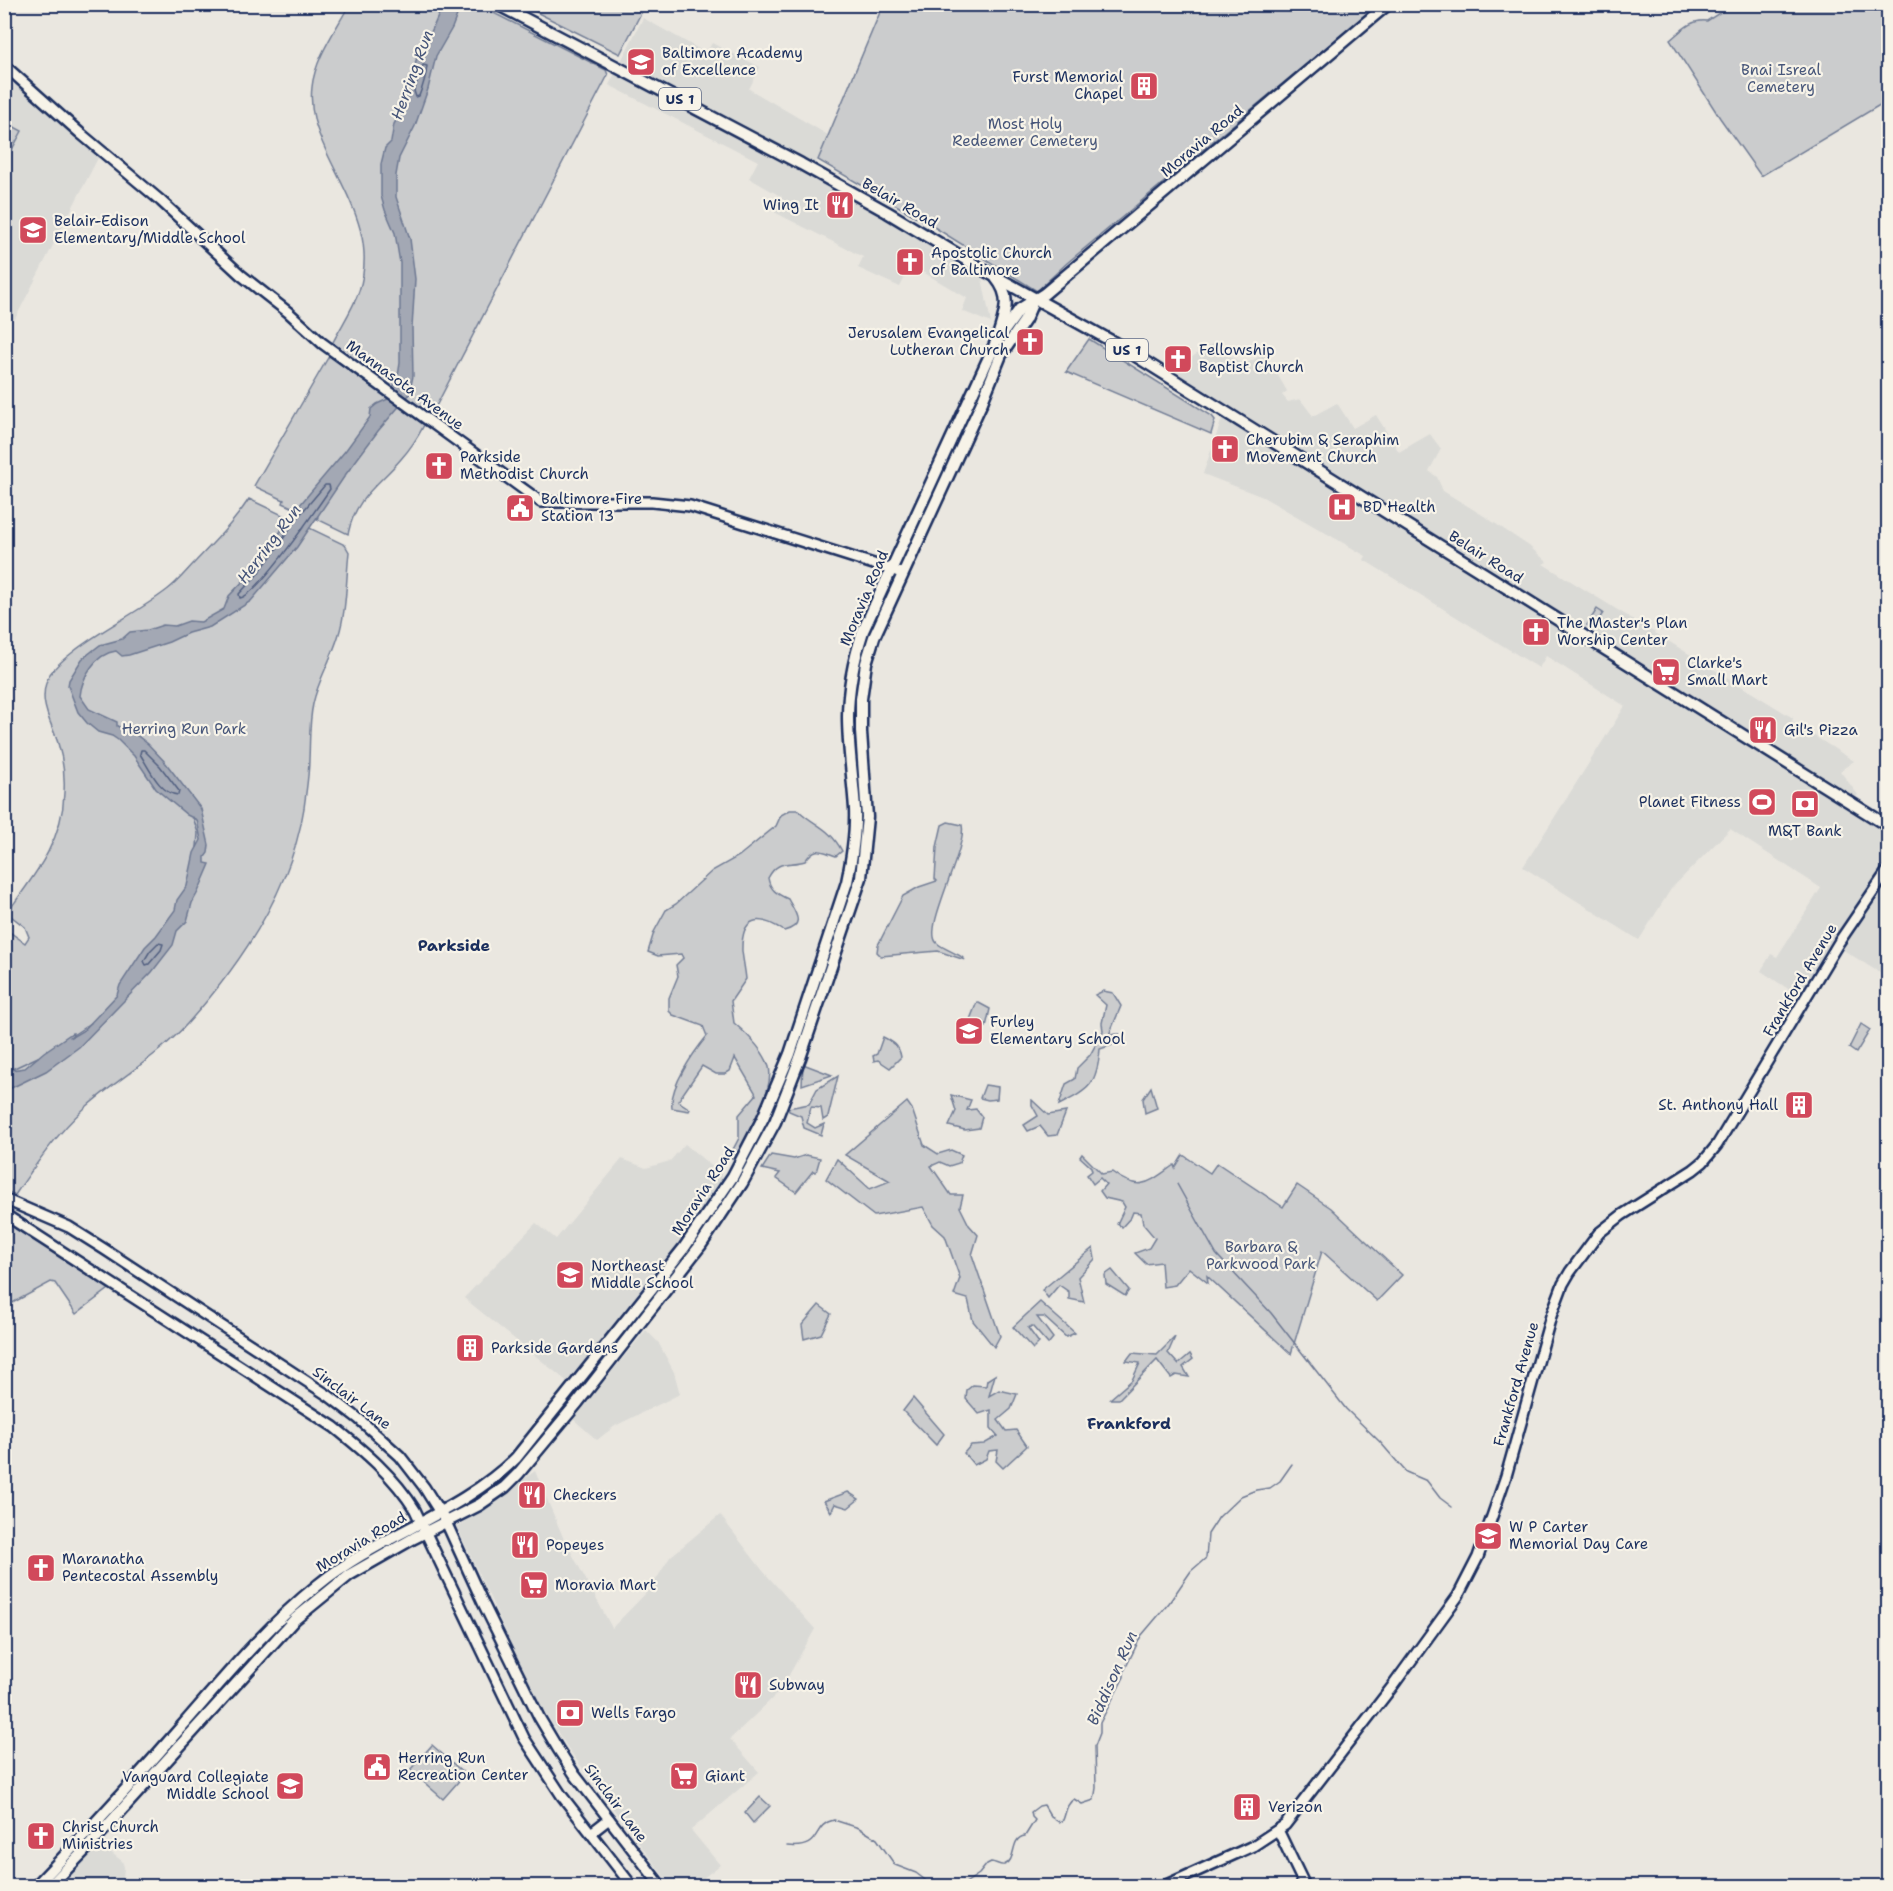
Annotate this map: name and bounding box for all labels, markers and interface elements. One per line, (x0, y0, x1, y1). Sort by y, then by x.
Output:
water label: Herring Run (386, 27, 438, 123)
place label: Baltimore Academy of Excellence (662, 43, 803, 80)
school or university icon: Baltimore Academy of Excellence (625, 46, 657, 78)
park label: Bnai Isreal Cemetery (1741, 60, 1821, 97)
place label: Furst Memorial Chapel (1012, 67, 1123, 104)
building icon: Furst Memorial Chapel (1128, 70, 1160, 102)
road number: US 1 (659, 88, 701, 110)
street label: Moravia Road (1156, 100, 1248, 182)
park label: Most Holy Redeemer Cemetery (952, 114, 1098, 151)
street label: Belair Road (858, 173, 942, 233)
restaurant icon: Wing It (824, 189, 856, 221)
place label: Wing It (763, 195, 819, 215)
place label: Belair-Edison Elementary/Middle School (54, 211, 246, 248)
school or university icon: Belair-Edison Elementary/Middle School (17, 214, 49, 246)
place label: Apostolic Church of Baltimore (931, 243, 1052, 280)
church icon: Apostolic Church of Baltimore (894, 246, 926, 278)
place label: Jerusalem Evangelical Lutheran Church (848, 323, 1009, 360)
church icon: Jerusalem Evangelical Lutheran Church (1014, 326, 1046, 358)
street label: Mannasota Avenue (342, 335, 468, 435)
road number: US 1 (1106, 339, 1148, 361)
place label: Fellowship Baptist Church (1199, 340, 1304, 377)
church icon: Fellowship Baptist Church (1162, 343, 1194, 375)
place label: Cherubim & Seraphim Movement Church (1246, 430, 1399, 467)
church icon: Cherubim & Seraphim Movement Church (1209, 433, 1241, 465)
place label: Parkside Methodist Church (460, 447, 589, 484)
church icon: Parkside Methodist Church (423, 450, 455, 482)
place label: Baltimore Fire Station 13 (541, 489, 642, 526)
hospital icon: BD Health (1326, 491, 1358, 523)
public building icon: Baltimore Fire Station 13 (504, 492, 536, 524)
place label: BD Health (1363, 497, 1436, 517)
water label: Herring Run (232, 500, 306, 588)
street label: Belair Road (1445, 526, 1528, 588)
street label: Moravia Road (835, 547, 893, 649)
place label: The Master's Plan Worship Center (1557, 613, 1687, 650)
church icon: The Master's Plan Worship Center (1520, 616, 1552, 648)
place label: Clarke's Small Mart (1687, 653, 1768, 690)
supermarket icon: Clarke's Small Mart (1650, 656, 1682, 688)
restaurant icon: Gil's Pizza (1747, 714, 1779, 746)
park label: Herring Run Park (122, 719, 246, 739)
place label: Gil's Pizza (1784, 720, 1858, 740)
sports icon: Planet Fitness (1746, 786, 1778, 818)
bank icon: M&T Bank (1789, 788, 1821, 820)
place label: Planet Fitness (1639, 792, 1741, 812)
place label: M&T Bank (1768, 821, 1842, 841)
street label: Frankford Avenue (1758, 920, 1842, 1040)
district label: Parkside (418, 935, 491, 956)
place label: Furley Elementary School (990, 1012, 1126, 1049)
school or university icon: Furley Elementary School (953, 1015, 985, 1047)
building icon: St. Anthony Hall (1783, 1089, 1815, 1121)
place label: St. Anthony Hall (1658, 1095, 1778, 1115)
street label: Moravia Road (667, 1142, 739, 1239)
park label: Barbara & Parkwood Park (1206, 1237, 1316, 1274)
place label: Northeast Middle School (591, 1256, 694, 1293)
school or university icon: Northeast Middle School (554, 1259, 586, 1291)
street label: Frankford Avenue (1489, 1319, 1543, 1449)
building icon: Parkside Gardens (454, 1332, 486, 1364)
place label: Parkside Gardens (491, 1338, 618, 1358)
street label: Sinclair Lane (309, 1362, 395, 1434)
district label: Frankford (1087, 1413, 1171, 1434)
restaurant icon: Checkers (516, 1479, 548, 1511)
place label: Checkers (553, 1485, 617, 1505)
street label: Moravia Road (312, 1507, 410, 1577)
place label: W P Carter Memorial Day Care (1509, 1517, 1648, 1554)
school or university icon: W P Carter Memorial Day Care (1472, 1520, 1504, 1552)
restaurant icon: Popeyes (509, 1529, 541, 1561)
place label: Popeyes (546, 1535, 604, 1555)
place label: Maranatha Pentecostal Assembly (62, 1549, 218, 1586)
church icon: Maranatha Pentecostal Assembly (25, 1552, 57, 1584)
supermarket icon: Moravia Mart (518, 1569, 550, 1601)
place label: Moravia Mart (555, 1575, 656, 1595)
water label: Biddison Run (1082, 1628, 1142, 1728)
restaurant icon: Subway (732, 1669, 764, 1701)
place label: Subway (769, 1675, 825, 1695)
bank icon: Wells Fargo (554, 1697, 586, 1729)
place label: Wells Fargo (591, 1703, 676, 1723)
place label: Herring Run Recreation Center (398, 1748, 529, 1785)
public building icon: Herring Run Recreation Center (361, 1751, 393, 1783)
street label: Sinclair Lane (580, 1760, 652, 1846)
supermarket icon: Giant (668, 1760, 700, 1792)
place label: Giant (705, 1766, 745, 1786)
place label: Vanguard Collegiate Middle School (122, 1767, 269, 1804)
school or university icon: Vanguard Collegiate Middle School (274, 1770, 306, 1802)
building icon: Verizon (1231, 1791, 1263, 1823)
place label: Verizon (1268, 1797, 1322, 1817)
place label: Christ Church Ministries (62, 1817, 159, 1854)
church icon: Christ Church Ministries (25, 1820, 57, 1852)

